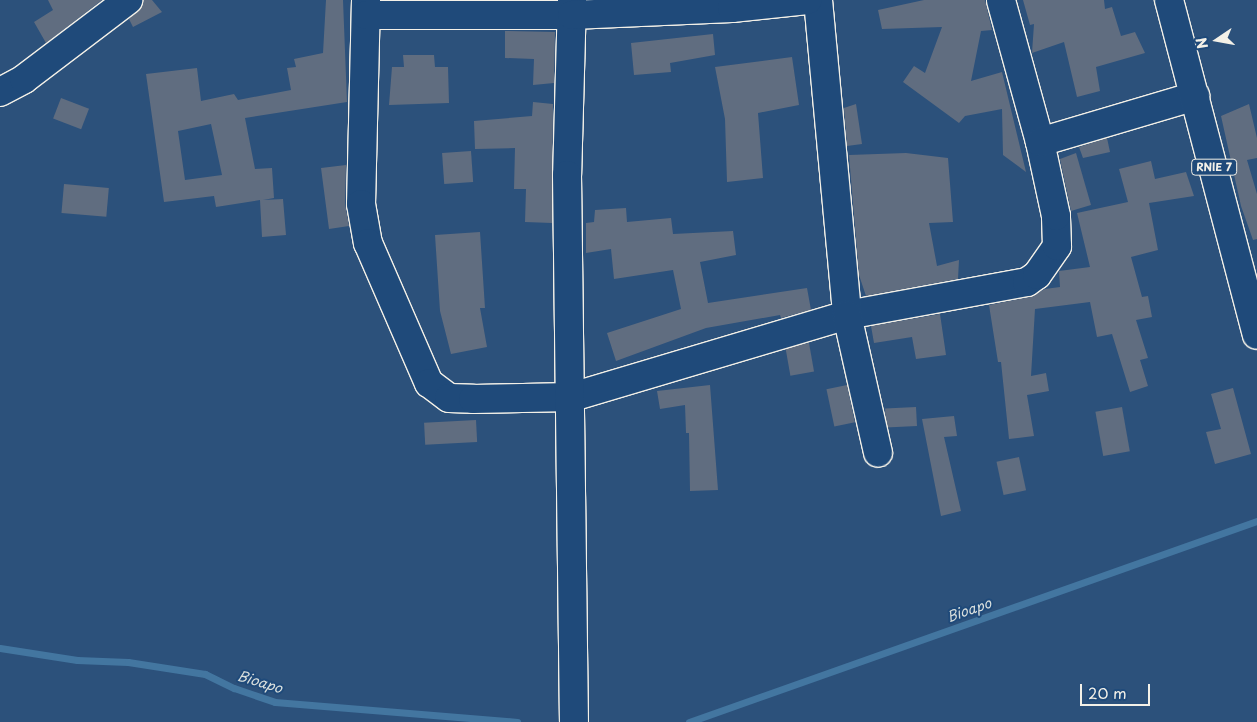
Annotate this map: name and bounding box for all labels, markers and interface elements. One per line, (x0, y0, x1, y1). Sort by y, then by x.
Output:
north arrow (1192, 15, 1242, 65)
text: N (1190, 36, 1213, 51)
road number: RNIE 7 (1190, 158, 1238, 176)
water label: Bioapo (945, 595, 993, 625)
water label: Bioapo (236, 667, 284, 697)
scale bar (1082, 674, 1152, 706)
text: 20 m (1088, 681, 1127, 704)

